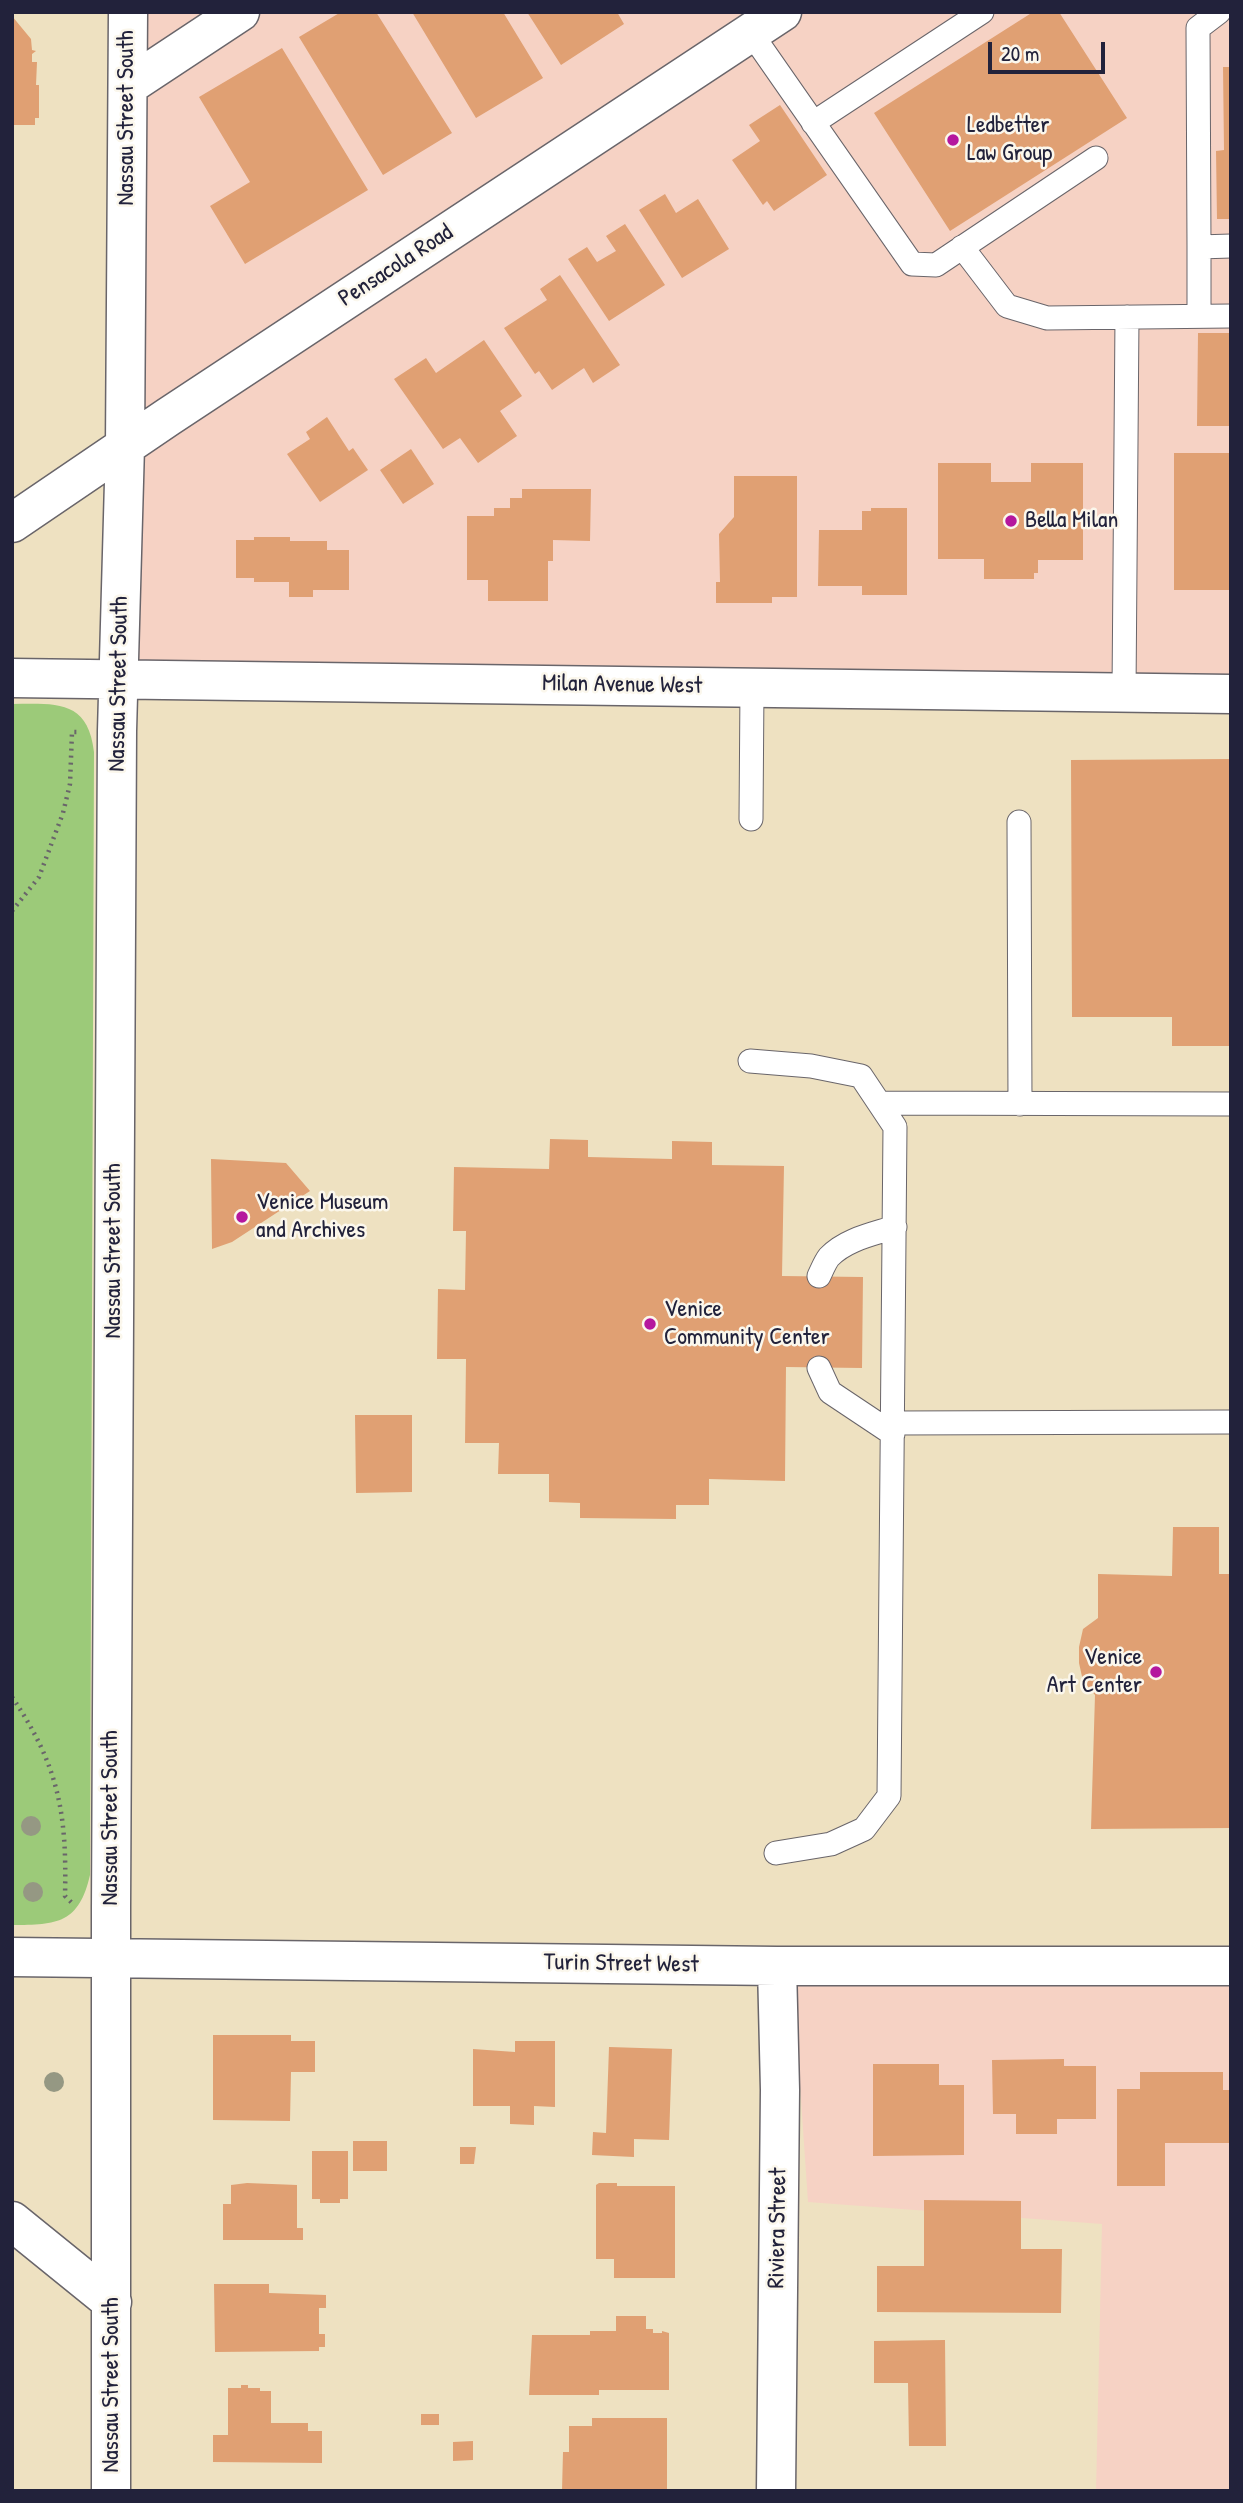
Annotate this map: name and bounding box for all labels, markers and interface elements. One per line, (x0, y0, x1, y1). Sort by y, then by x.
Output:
scale bar (991, 28, 1108, 72)
street label: Nassau Street South (113, 30, 141, 206)
text: 20 m (1001, 39, 1039, 68)
place label: Ledbetter Law Group (967, 112, 1052, 168)
marker: Ledbetter Law Group (945, 132, 961, 148)
street label: Pensacola Road (334, 218, 458, 314)
place label: Bella Milan (1025, 507, 1118, 535)
marker: Bella Milan (1003, 513, 1019, 529)
street label: Nassau Street South (103, 596, 135, 772)
street label: Milan Avenue West (542, 669, 702, 701)
street label: Nassau Street South (100, 1163, 128, 1339)
place label: Venice Museum and Archives (256, 1189, 388, 1245)
marker: Venice Museum and Archives (234, 1209, 250, 1225)
place label: Venice Community Center (664, 1296, 830, 1352)
marker: Venice Community Center (642, 1316, 658, 1332)
place label: Venice Art Center (1047, 1644, 1142, 1700)
marker: Venice Art Center (1148, 1664, 1164, 1680)
street label: Nassau Street South (97, 1730, 125, 1906)
street label: Turin Street West (543, 1948, 699, 1980)
street label: Riviera Street (763, 2167, 793, 2289)
street label: Nassau Street South (98, 2297, 126, 2473)

